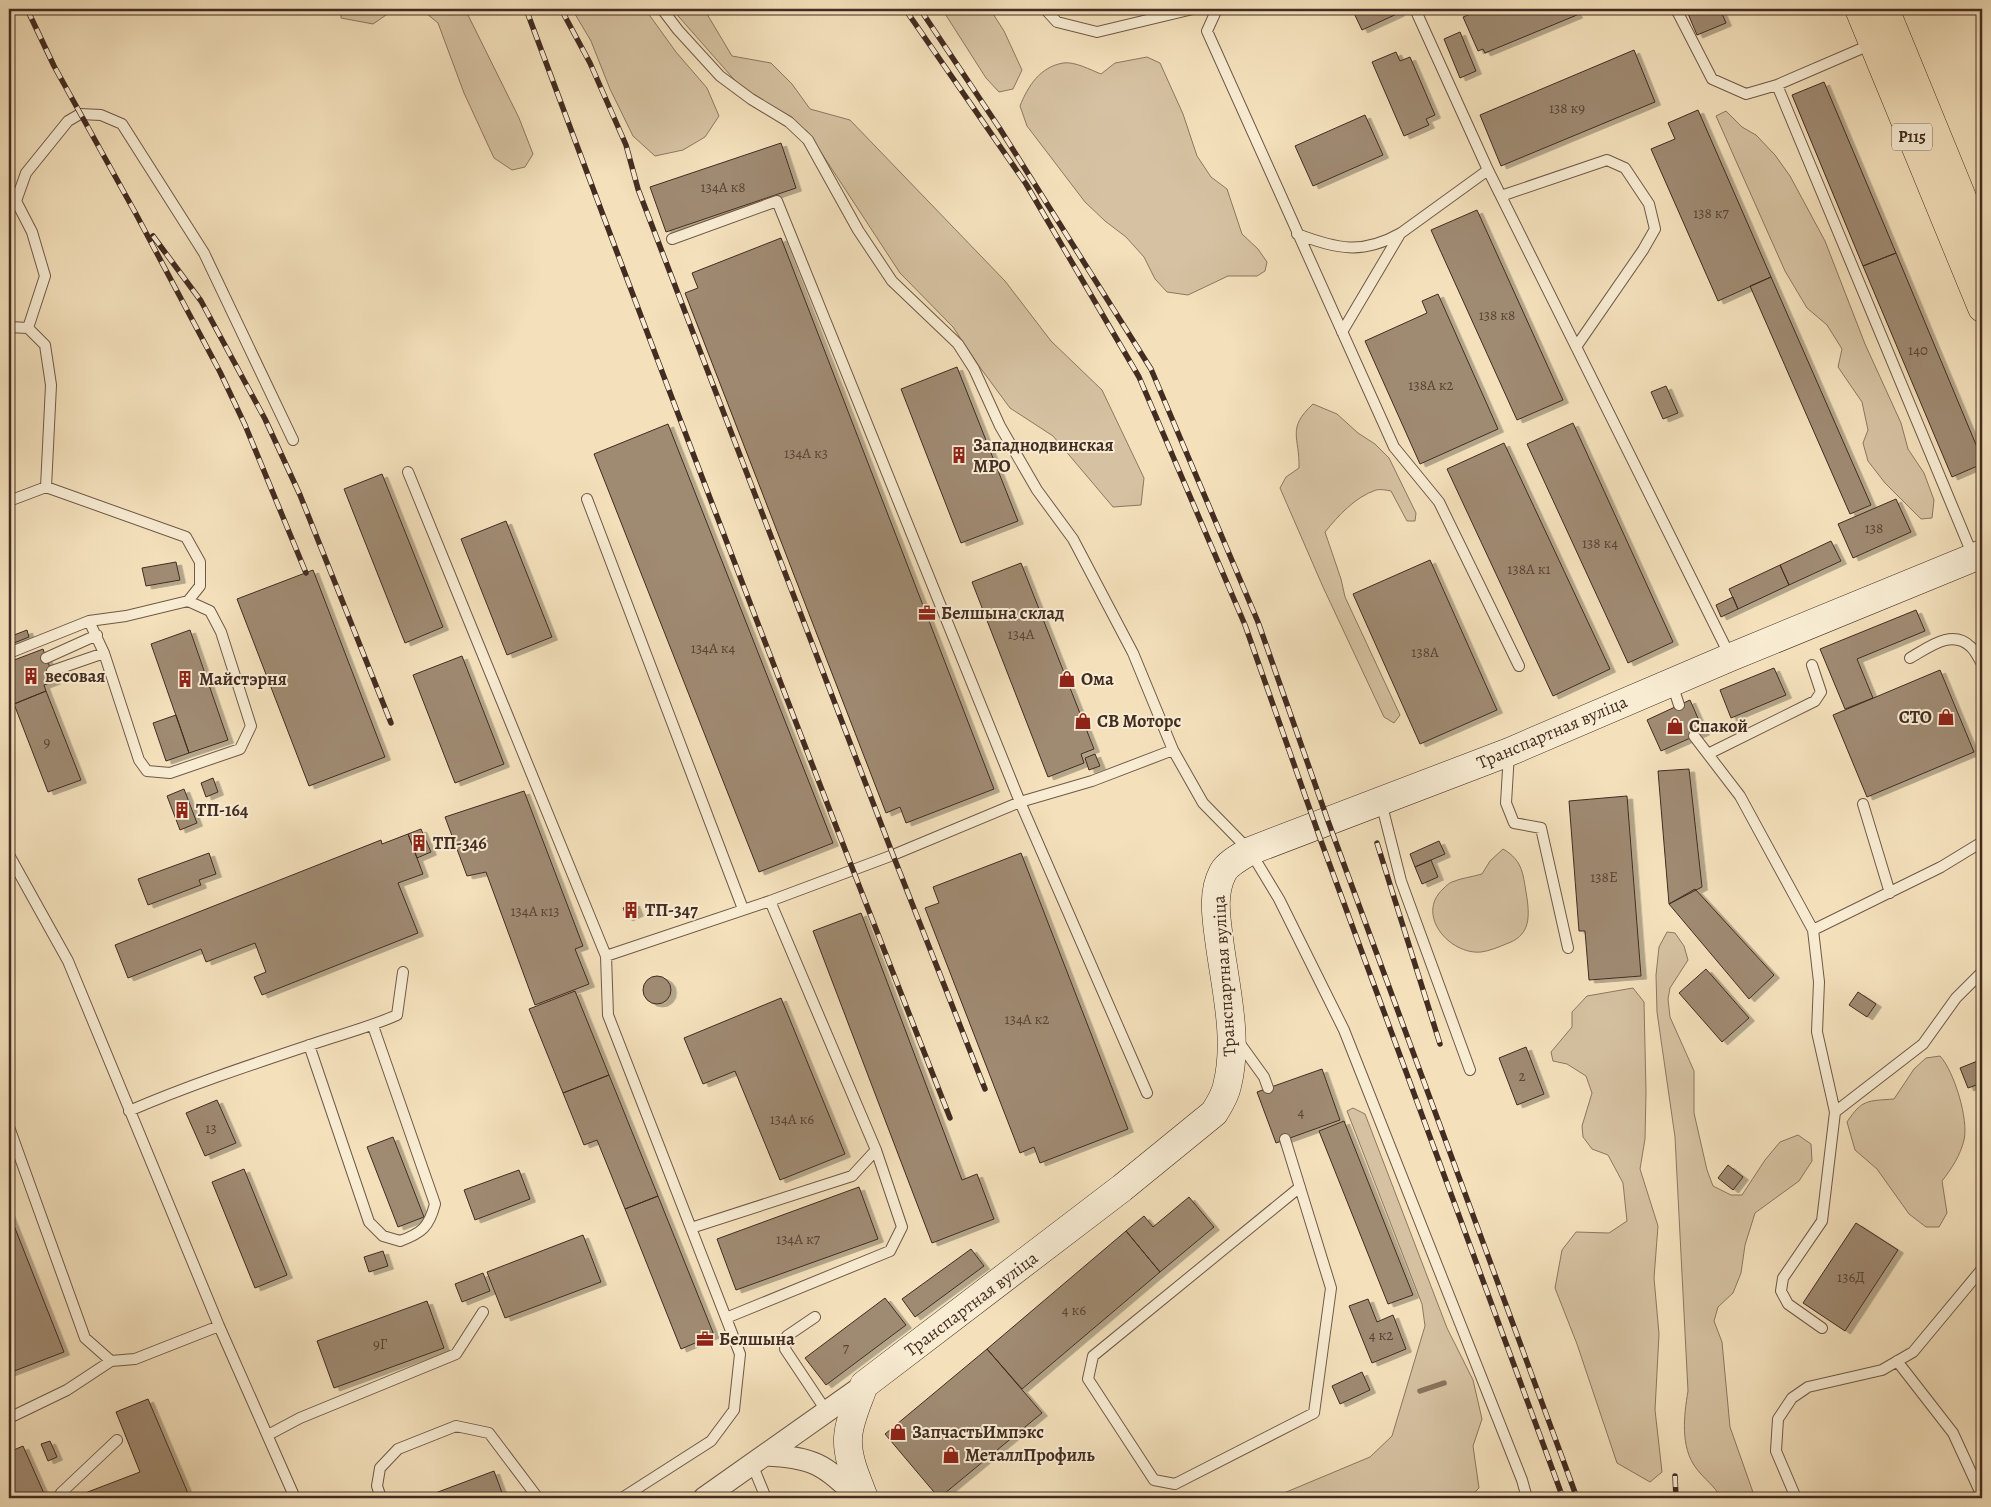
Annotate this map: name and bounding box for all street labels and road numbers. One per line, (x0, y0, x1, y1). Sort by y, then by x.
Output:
road number: Р115 (1892, 124, 1932, 150)
street label: Транспартная вуліца (1473, 689, 1632, 775)
street label: Транспартная вуліца (1206, 894, 1242, 1057)
street label: Транспартная вуліца (899, 1245, 1043, 1362)

